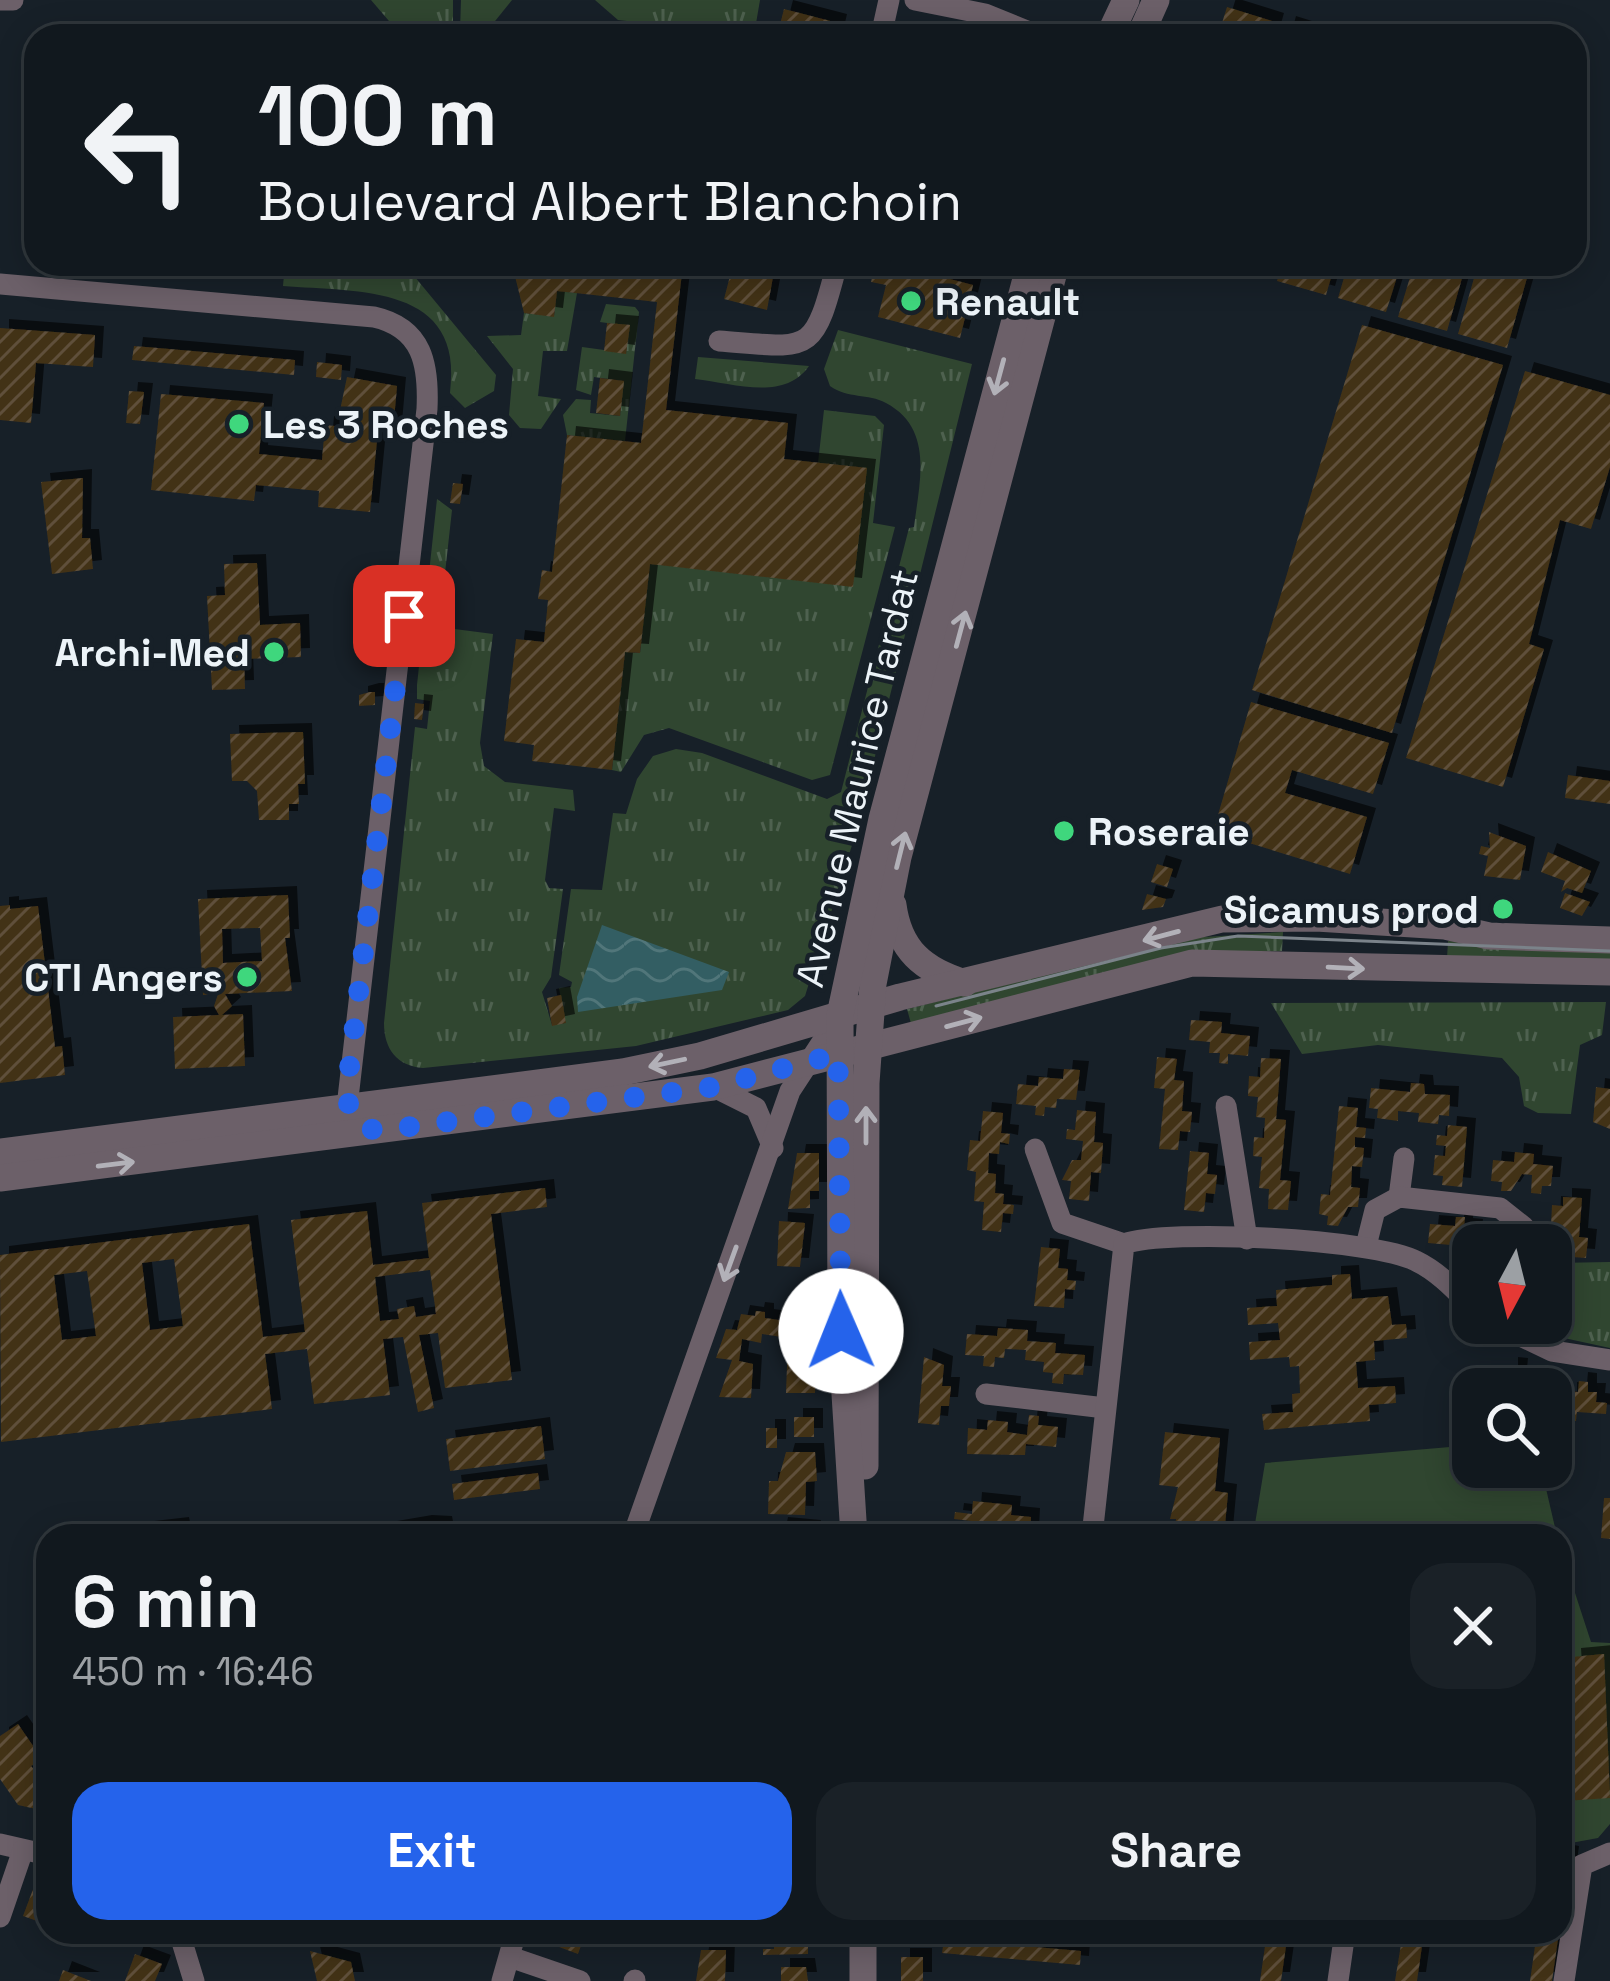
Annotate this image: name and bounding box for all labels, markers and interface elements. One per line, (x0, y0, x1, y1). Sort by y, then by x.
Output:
text: 100 m (258, 62, 498, 170)
icon: left (60, 72, 216, 228)
text: Boulevard Albert Blanchoin (258, 167, 962, 236)
place label: Renault (935, 277, 1080, 326)
marker: Renault (898, 288, 924, 314)
one-way arrow (986, 357, 1008, 395)
place label: Les 3 Roches (263, 400, 509, 449)
marker: Les 3 Roches (226, 411, 252, 437)
street label: Avenue Maurice Tardat (785, 564, 929, 992)
pin (353, 565, 455, 667)
icon: arrive (371, 583, 437, 649)
one-way arrow (951, 611, 973, 649)
place label: Archi-Med (55, 628, 250, 677)
marker: Archi-Med (261, 639, 287, 665)
place label: Roseraie (1088, 807, 1250, 856)
marker: Roseraie (1051, 818, 1077, 844)
one-way arrow (891, 832, 913, 870)
place label: Sicamus prod (1224, 885, 1479, 934)
marker: Sicamus prod (1490, 896, 1516, 922)
one-way arrow (1143, 927, 1181, 949)
place label: CTI Angers (24, 953, 223, 1002)
one-way arrow (1326, 957, 1365, 980)
marker: CTI Angers (234, 964, 260, 990)
one-way arrow (944, 1009, 982, 1031)
one-way arrow (649, 1053, 688, 1075)
one-way arrow (855, 1106, 877, 1145)
one-way arrow (96, 1152, 135, 1174)
north arrow (1452, 1224, 1572, 1344)
map controls (1452, 1224, 1572, 1488)
one-way arrow (718, 1245, 739, 1282)
position arrow (778, 1268, 904, 1394)
button: search (1452, 1368, 1572, 1488)
text: 6 min (72, 1556, 260, 1648)
button: close (1410, 1563, 1536, 1689)
text: 450 m · 16:46 (72, 1647, 314, 1696)
button: Exit (72, 1782, 792, 1920)
button: Share (816, 1782, 1536, 1920)

